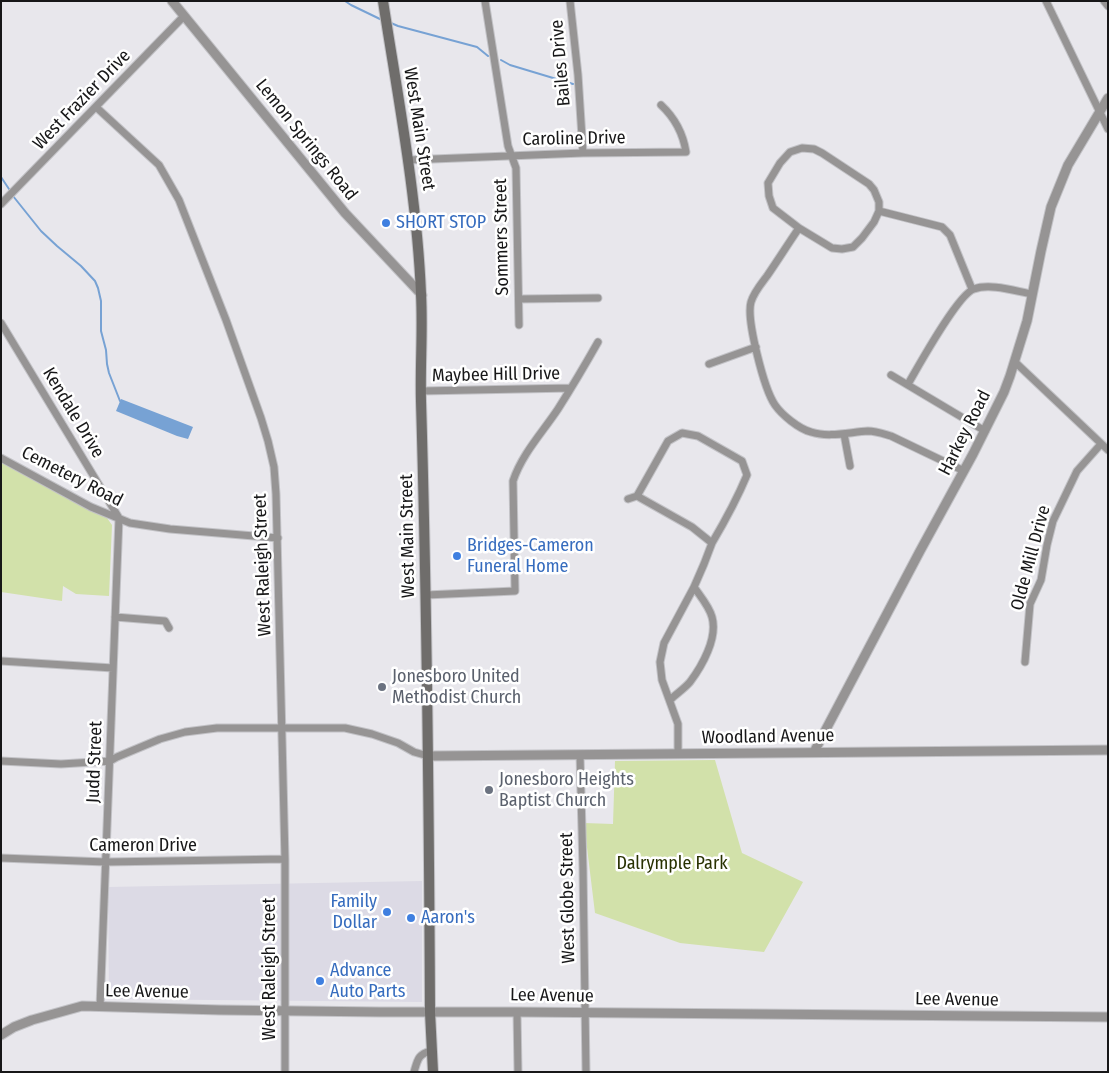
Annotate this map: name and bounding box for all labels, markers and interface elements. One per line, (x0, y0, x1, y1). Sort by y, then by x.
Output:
street label: Bailes Drive (546, 19, 576, 107)
street label: West Frazier Drive (29, 45, 135, 155)
street label: West Main Street (399, 66, 439, 192)
street label: Lemon Springs Road (250, 75, 362, 205)
street label: Caroline Drive (522, 127, 626, 151)
street label: Sommers Street (490, 178, 514, 296)
place label: SHORT STOP (396, 212, 486, 234)
marker: SHORT STOP (380, 217, 392, 229)
street label: Maybee Hill Drive (432, 363, 560, 387)
street label: Kendale Drive (38, 364, 108, 462)
street label: Harkey Road (934, 387, 996, 479)
street label: Cemetery Road (18, 442, 126, 512)
street label: West Main Street (396, 474, 420, 598)
street label: West Raleigh Street (250, 493, 276, 637)
street label: Olde Mill Drive (1007, 503, 1055, 613)
place label: Bridges-Cameron Funeral Home (467, 535, 594, 578)
marker: Bridges-Cameron Funeral Home (451, 550, 463, 562)
place label: Jonesboro United Methodist Church (392, 666, 521, 709)
marker: Jonesboro United Methodist Church (376, 681, 388, 693)
street label: Judd Street (83, 721, 107, 803)
street label: Woodland Avenue (701, 725, 835, 749)
place label: Jonesboro Heights Baptist Church (499, 769, 634, 812)
marker: Jonesboro Heights Baptist Church (483, 784, 495, 796)
street label: West Globe Street (556, 832, 580, 964)
street label: Cameron Drive (89, 835, 197, 857)
park label: Dalrymple Park (616, 853, 728, 875)
place label: Family Dollar (330, 891, 377, 934)
street label: West Raleigh Street (259, 898, 281, 1040)
marker: Family Dollar (381, 906, 393, 918)
place label: Aaron's (421, 907, 475, 929)
marker: Aaron's (405, 912, 417, 924)
place label: Advance Auto Parts (330, 960, 405, 1002)
marker: Advance Auto Parts (314, 975, 326, 987)
street label: Lee Avenue (105, 980, 189, 1004)
street label: Lee Avenue (510, 984, 594, 1008)
street label: Lee Avenue (915, 988, 999, 1012)

